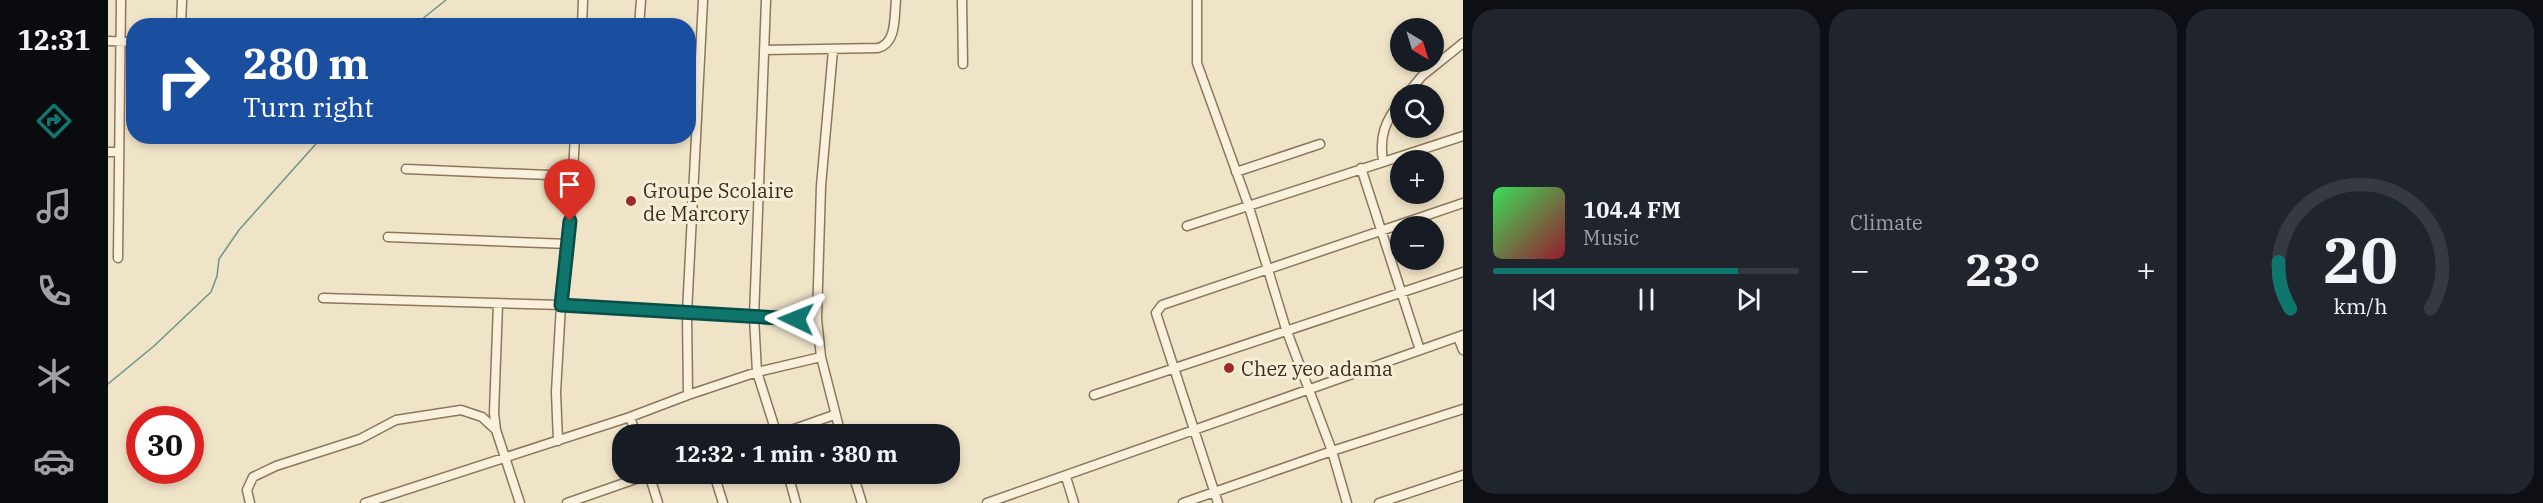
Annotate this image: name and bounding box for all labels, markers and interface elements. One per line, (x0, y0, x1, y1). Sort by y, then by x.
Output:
north arrow (1390, 18, 1444, 72)
map controls (1390, 18, 1444, 270)
text: 12:31 (18, 22, 90, 57)
text: 280 m (243, 36, 369, 91)
icon: right (144, 42, 222, 120)
button: search (1390, 84, 1444, 138)
text: Turn right (243, 89, 374, 124)
icon: directions (33, 100, 75, 142)
button: + (1390, 150, 1444, 204)
pin (544, 159, 595, 221)
icon: arrive (553, 168, 586, 201)
place label: Groupe Scolaire de Marcory (643, 177, 794, 227)
icon: music (33, 185, 75, 227)
marker: Groupe Scolaire de Marcory (624, 194, 638, 208)
text: 104.4 FM (1583, 195, 1681, 224)
text: Climate (1850, 209, 1923, 236)
button: − (1390, 216, 1444, 270)
text: 20 (2323, 219, 2397, 300)
text: Music (1583, 224, 1639, 251)
text: 23° (1965, 240, 2041, 298)
text: − (1850, 248, 1870, 291)
text: + (2136, 248, 2156, 291)
icon: phone (33, 270, 75, 312)
icon: previous (1528, 283, 1561, 316)
icon: pause (1630, 283, 1663, 316)
icon: next (1732, 283, 1765, 316)
position arrow (764, 287, 828, 351)
text: km/h (2333, 292, 2387, 320)
icon: climate (33, 355, 75, 397)
place label: Chez yeo adama (1241, 355, 1393, 382)
marker: Chez yeo adama (1222, 361, 1236, 375)
speed limit sign: 30 (126, 406, 204, 484)
text: 12:32 · 1 min · 380 m (674, 439, 898, 468)
icon: car (33, 440, 75, 482)

